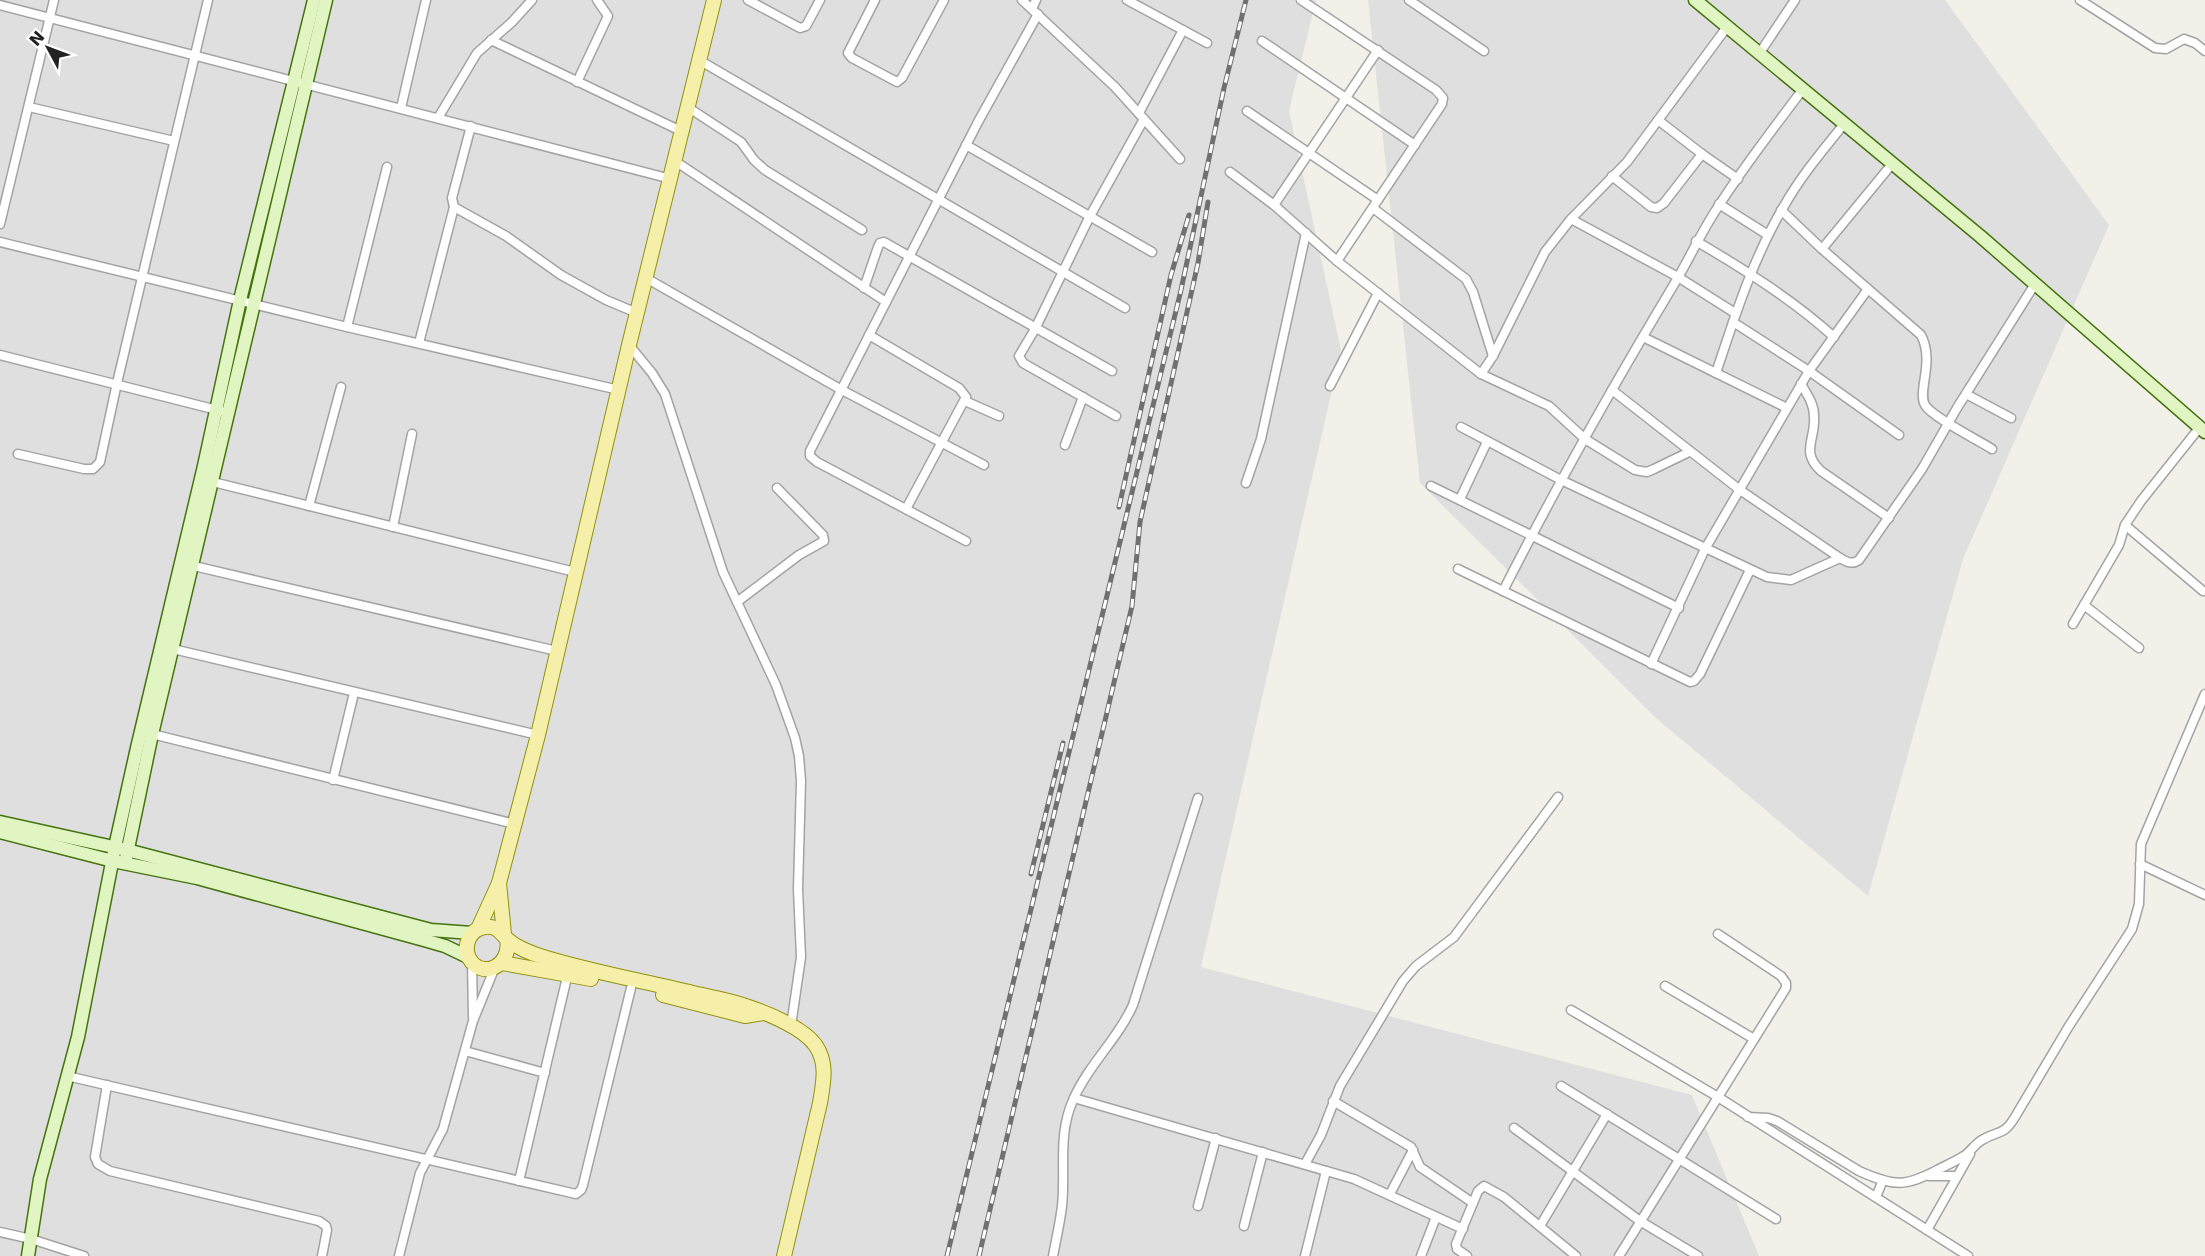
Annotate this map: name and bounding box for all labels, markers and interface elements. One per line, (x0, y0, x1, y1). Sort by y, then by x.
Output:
north arrow (18, 18, 78, 78)
text: N (25, 27, 49, 50)

